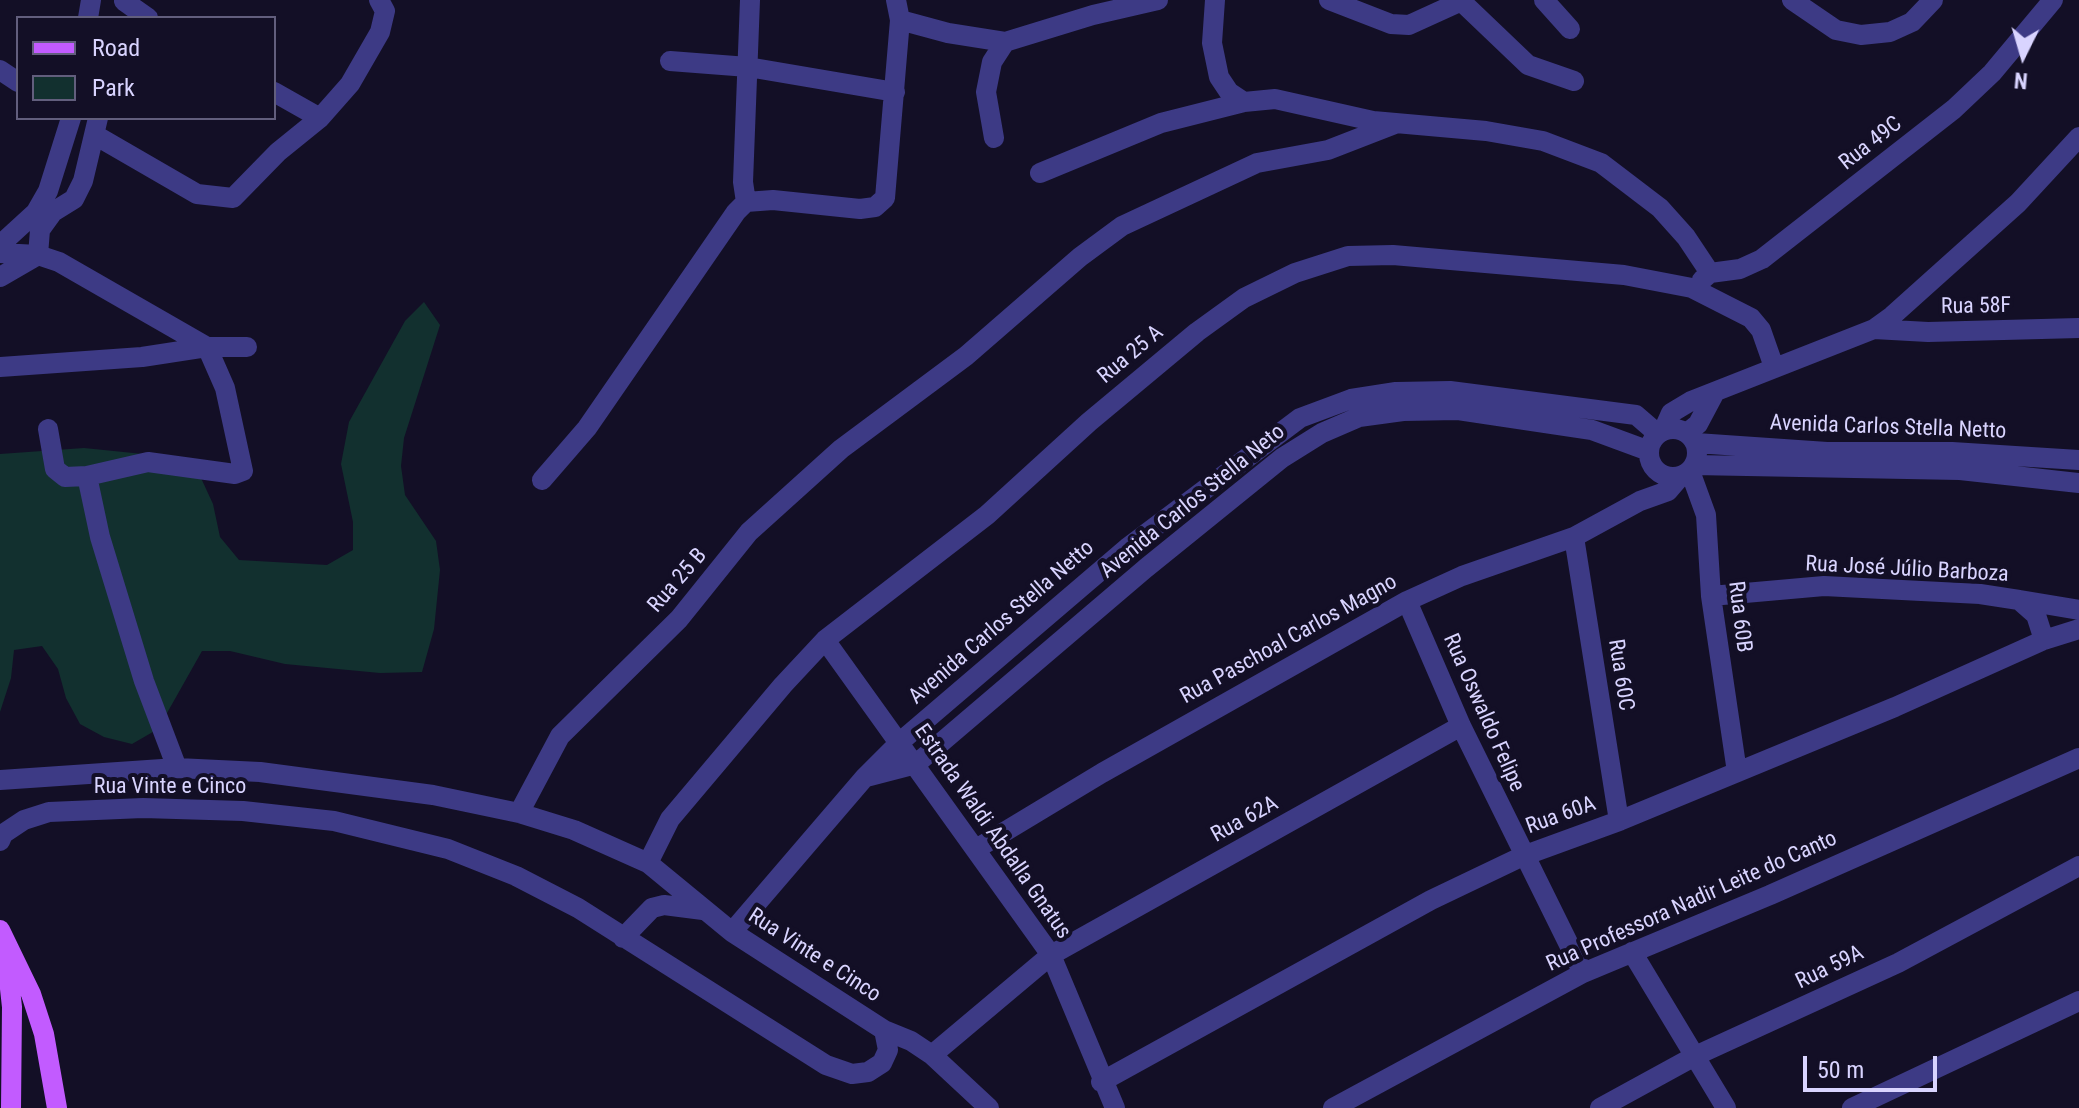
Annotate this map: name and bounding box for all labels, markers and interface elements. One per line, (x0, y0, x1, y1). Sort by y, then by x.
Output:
legend (16, 16, 276, 120)
north arrow (1983, 16, 2063, 96)
text: Road (92, 34, 140, 62)
text: N (2013, 67, 2029, 93)
text: Park (92, 74, 135, 102)
street label: Rua 49C (1834, 111, 1908, 177)
street label: Rua 58F (1941, 293, 2011, 321)
street label: Rua 25 A (1093, 320, 1169, 390)
street label: Avenida Carlos Stella Netto (1769, 411, 2007, 445)
street label: Avenida Carlos Stella Neto (1095, 419, 1291, 585)
street label: Avenida Carlos Stella Netto (904, 535, 1100, 711)
street label: Rua 25 B (643, 543, 713, 619)
street label: Rua José Júlio Barboza (1805, 551, 2009, 589)
street label: Rua Paschoal Carlos Magno (1176, 569, 1402, 711)
street label: Rua 60B (1722, 580, 1756, 654)
street label: Rua Oswaldo Felipe (1436, 630, 1530, 796)
street label: Rua 60C (1601, 637, 1639, 713)
street label: Estrada Waldi Abdalla Gnatus (908, 720, 1076, 944)
street label: Rua Vinte e Cinco (94, 774, 246, 800)
street label: Rua 62A (1207, 791, 1283, 849)
street label: Rua 60A (1523, 791, 1599, 841)
street label: Rua Professora Nadir Leite do Canto (1543, 826, 1841, 978)
street label: Rua Vinte e Cinco (743, 903, 885, 1009)
street label: Rua 59A (1792, 940, 1868, 996)
scale bar (1807, 1040, 1941, 1090)
text: 50 m (1817, 1056, 1864, 1084)

